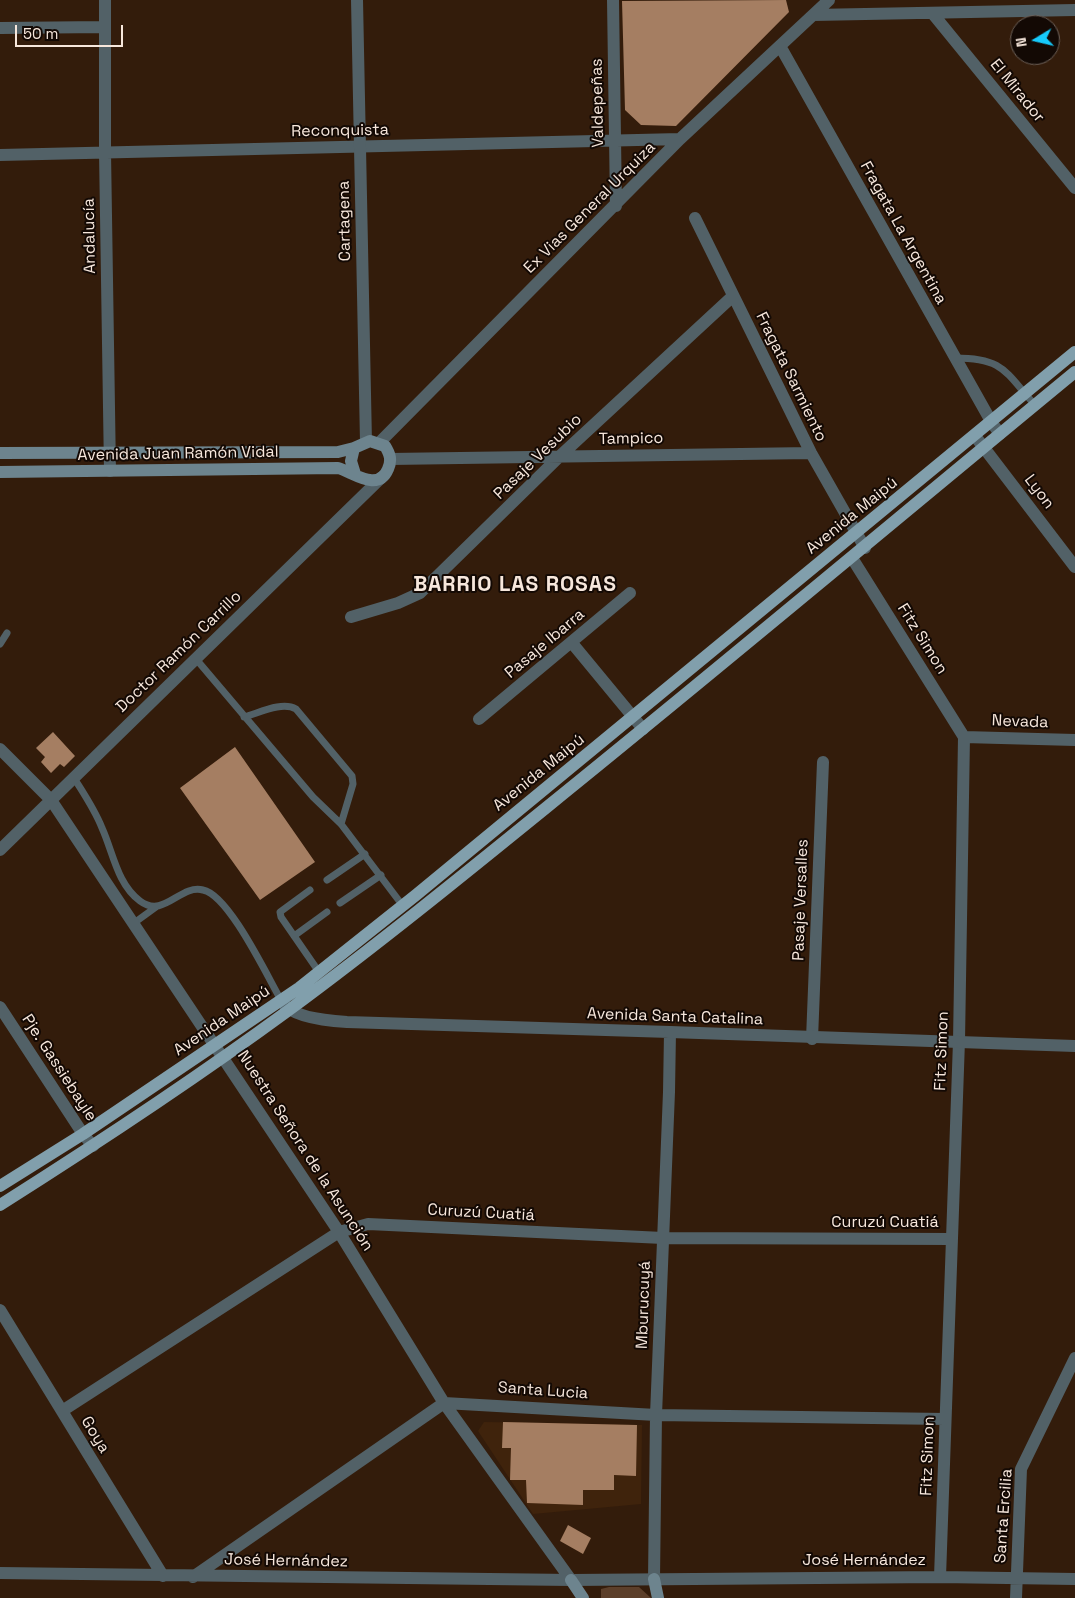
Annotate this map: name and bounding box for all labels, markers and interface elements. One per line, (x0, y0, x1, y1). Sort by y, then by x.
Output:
scale bar (18, 15, 125, 47)
north arrow (1010, 15, 1060, 65)
text: 50 m (23, 24, 58, 43)
text: N (1012, 36, 1031, 48)
street label: El Mirador (986, 56, 1048, 126)
street label: Valdepeñas (588, 58, 608, 148)
street label: Reconquista (291, 121, 389, 141)
street label: Ex Vias General Urquiza (520, 138, 660, 278)
street label: Fragata La Argentina (856, 158, 950, 308)
street label: Cartagena (335, 181, 355, 261)
street label: Andalucía (80, 198, 100, 274)
street label: Fragata Sarmiento (751, 309, 831, 445)
street label: Pasaje Vesubio (490, 410, 586, 504)
street label: Tampico (599, 429, 663, 449)
street label: Avenida Juan Ramón Vidal (77, 443, 279, 465)
street label: Lyon (1020, 471, 1058, 513)
street label: Avenida Maipú (802, 473, 902, 559)
district label: BARRIO LAS ROSAS (411, 572, 619, 598)
street label: Doctor Ramón Carrillo (112, 587, 246, 717)
street label: Fitz Simon (893, 600, 951, 678)
street label: Pasaje Ibarra (501, 605, 589, 683)
street label: Nevada (991, 711, 1049, 733)
street label: Avenida Maipú (489, 730, 589, 816)
street label: Pasaje Versalles (789, 839, 813, 961)
street label: Avenida Maipú (170, 982, 274, 1060)
street label: Avenida Santa Catalina (586, 1004, 764, 1030)
street label: Pje. Gassiebayle (17, 1011, 101, 1125)
street label: Fitz Simon (931, 1011, 953, 1091)
street label: Nuestra Señora de la Asunción (233, 1047, 377, 1255)
street label: Curuzú Cuatiá (427, 1201, 535, 1225)
street label: Curuzú Cuatiá (831, 1213, 939, 1233)
street label: Mburucuyá (633, 1261, 655, 1349)
street label: Santa Lucia (497, 1378, 589, 1404)
street label: Goya (77, 1413, 113, 1457)
street label: Fitz Simon (917, 1416, 939, 1496)
street label: Santa Ercilia (991, 1468, 1017, 1564)
street label: José Hernández (224, 1550, 348, 1572)
street label: José Hernández (802, 1551, 926, 1571)

